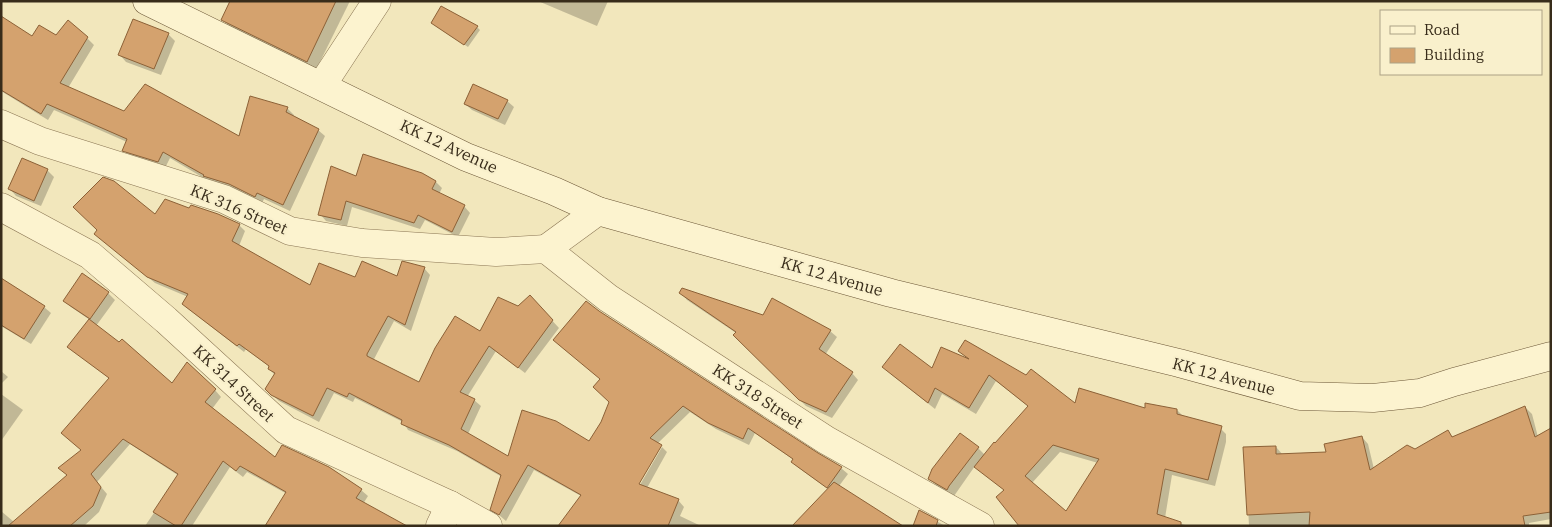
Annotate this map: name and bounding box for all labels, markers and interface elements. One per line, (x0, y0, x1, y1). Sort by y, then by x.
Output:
legend (1380, 10, 1542, 75)
text: Road (1424, 20, 1460, 39)
text: Building (1424, 45, 1484, 64)
street label: KK 12 Avenue (397, 115, 501, 177)
street label: KK 316 Street (187, 180, 291, 239)
street label: KK 12 Avenue (779, 252, 885, 300)
street label: KK 314 Street (189, 340, 279, 426)
street label: KK 12 Avenue (1170, 353, 1278, 399)
street label: KK 318 Street (709, 359, 807, 433)

